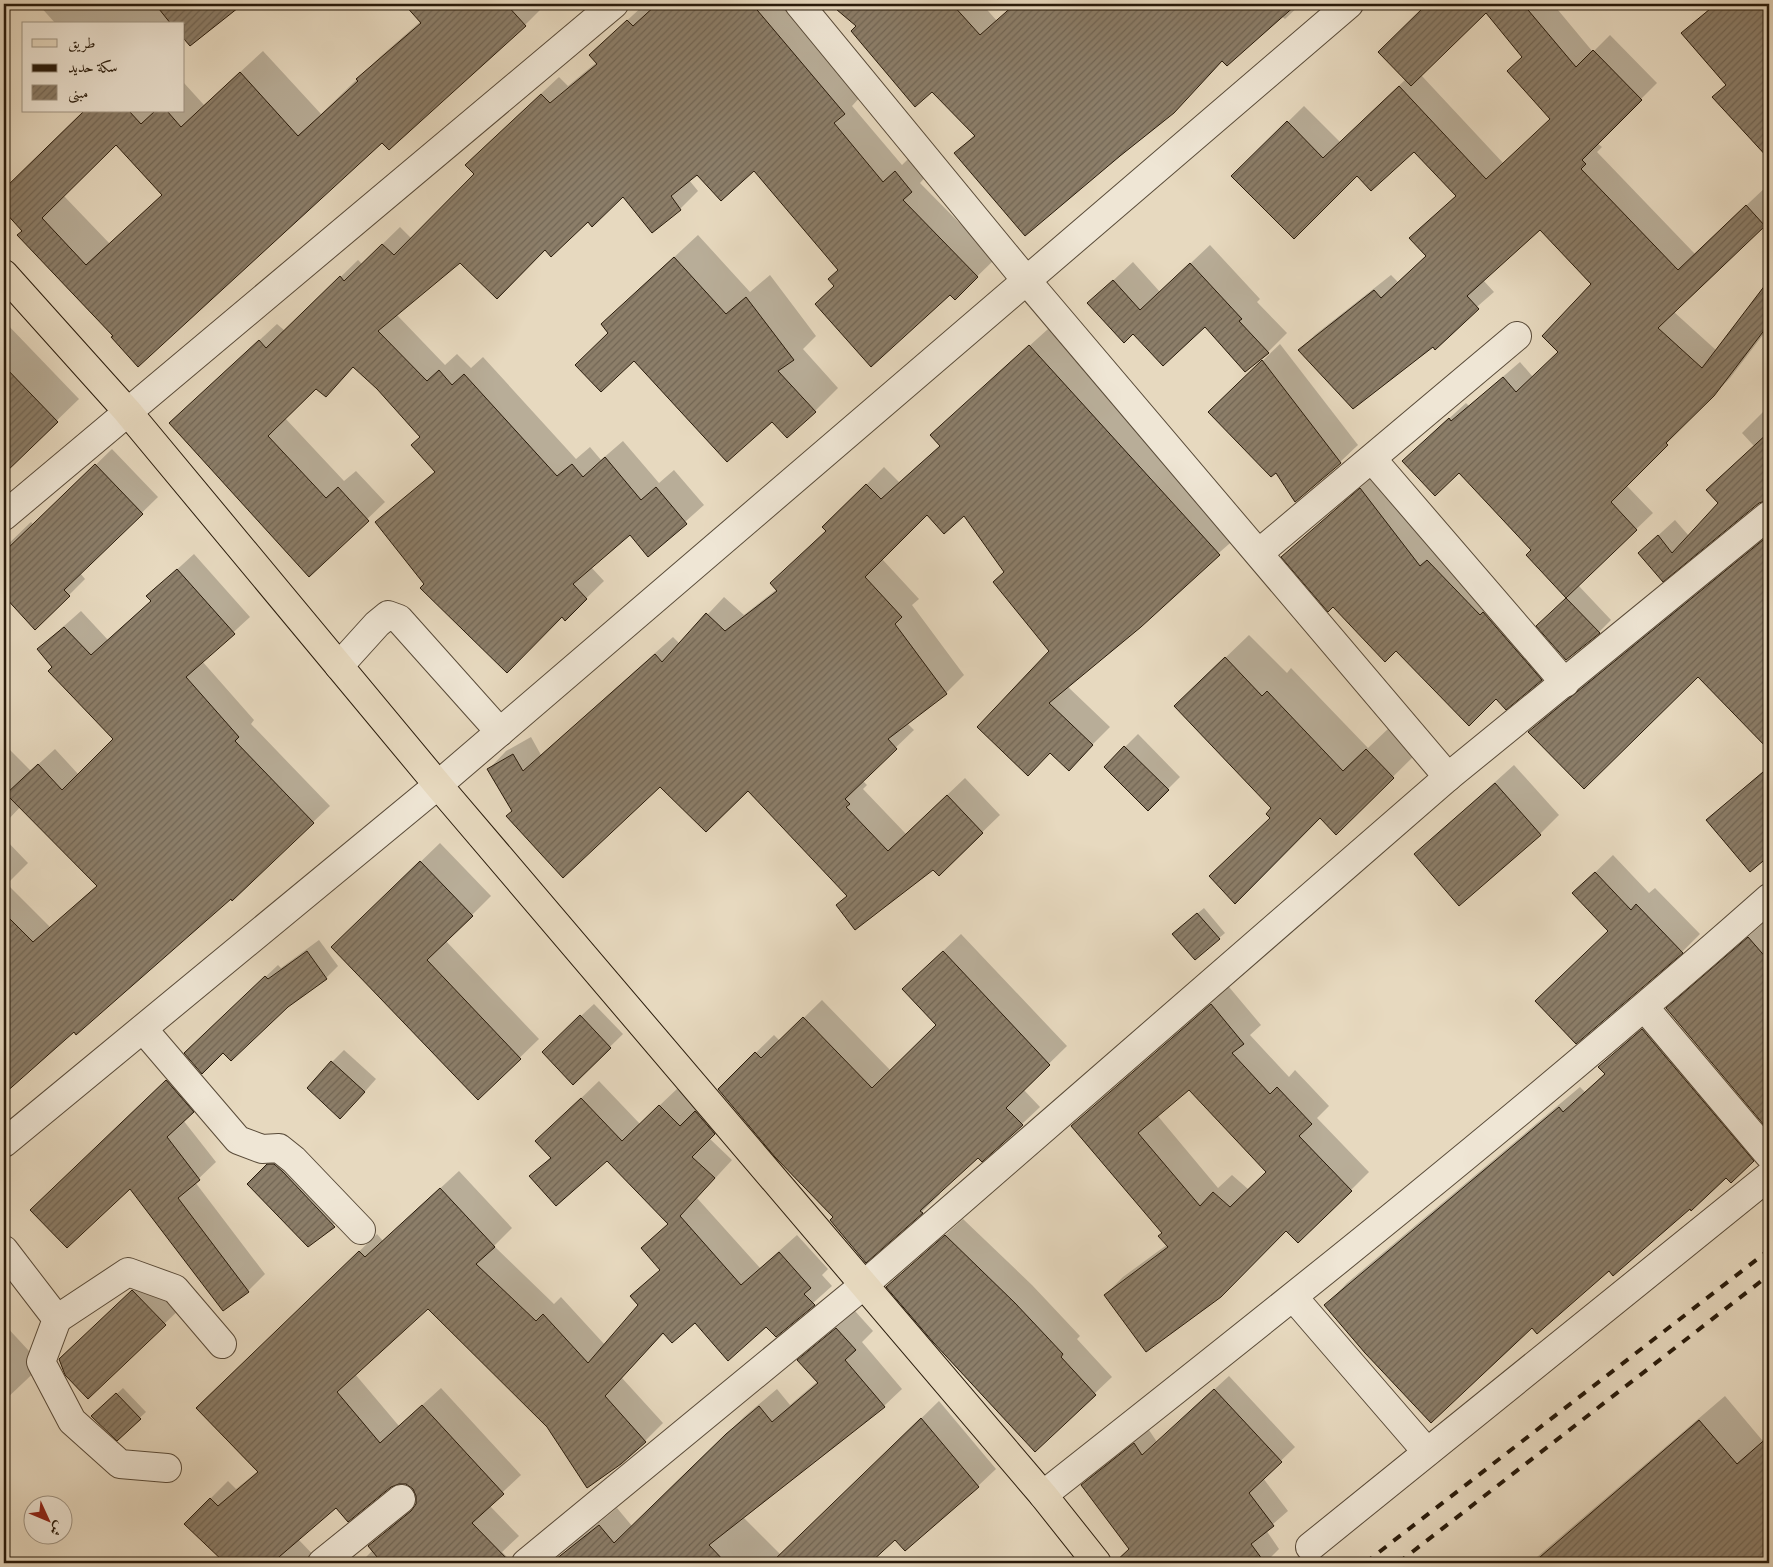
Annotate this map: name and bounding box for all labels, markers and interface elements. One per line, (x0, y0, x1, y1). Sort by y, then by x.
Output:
legend (22, 22, 185, 112)
text: طريق (68, 34, 95, 53)
text: سكة حديد (68, 58, 118, 76)
text: مبنى (68, 84, 88, 104)
north arrow (22, 1494, 72, 1544)
text: ش (46, 1518, 68, 1540)

